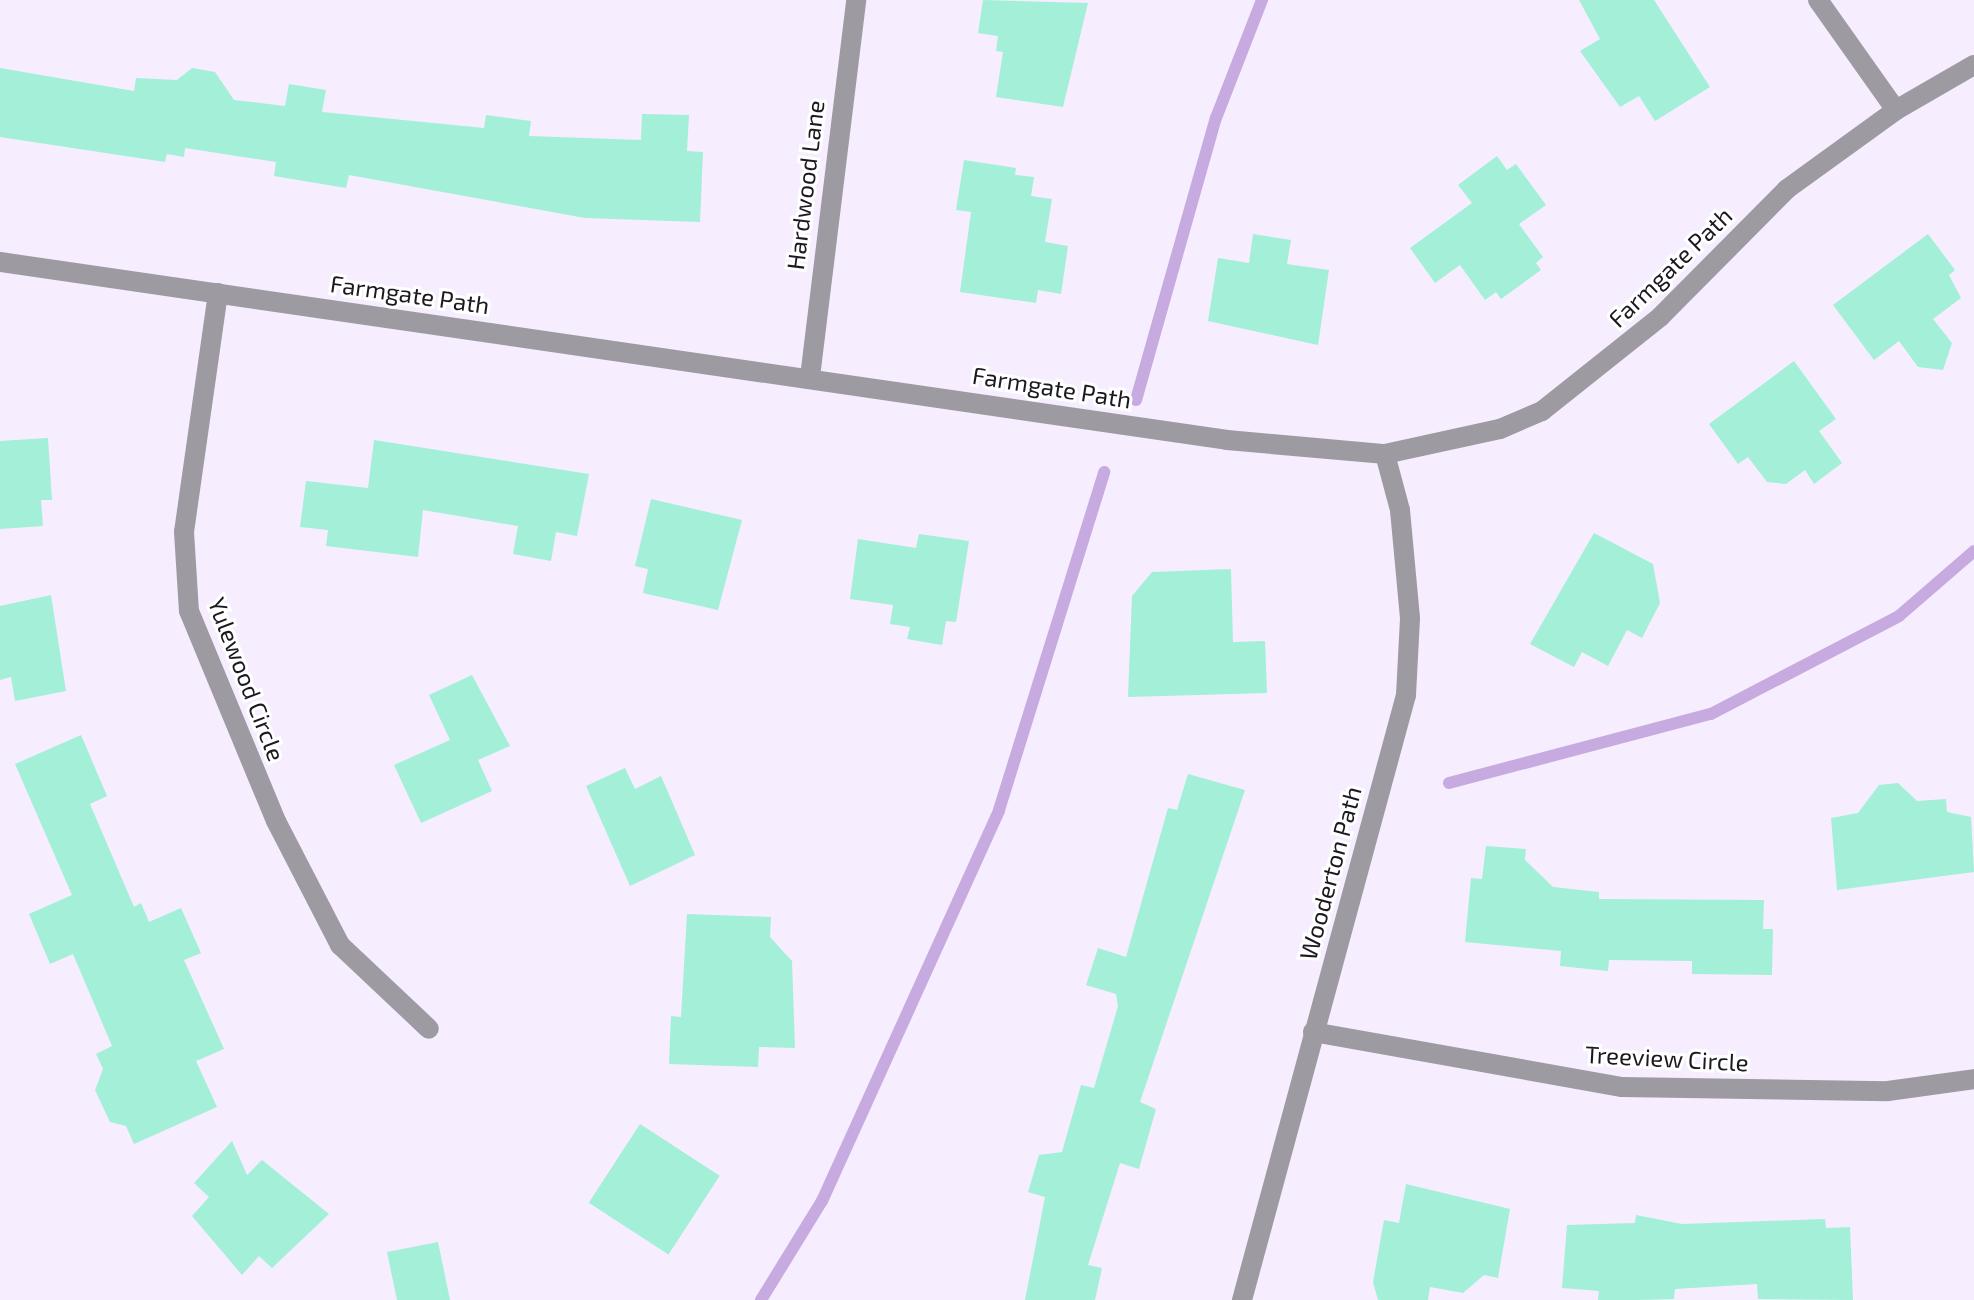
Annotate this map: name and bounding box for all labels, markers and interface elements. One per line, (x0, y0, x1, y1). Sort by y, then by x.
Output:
street label: Hardwood Lane (780, 99, 830, 271)
street label: Farmgate Path (1602, 201, 1738, 333)
street label: Farmgate Path (329, 269, 491, 319)
street label: Farmgate Path (971, 360, 1133, 414)
street label: Yulewood Circle (203, 593, 291, 765)
street label: Wooderton Path (1293, 783, 1367, 963)
street label: Treeview Circle (1584, 1039, 1750, 1077)

